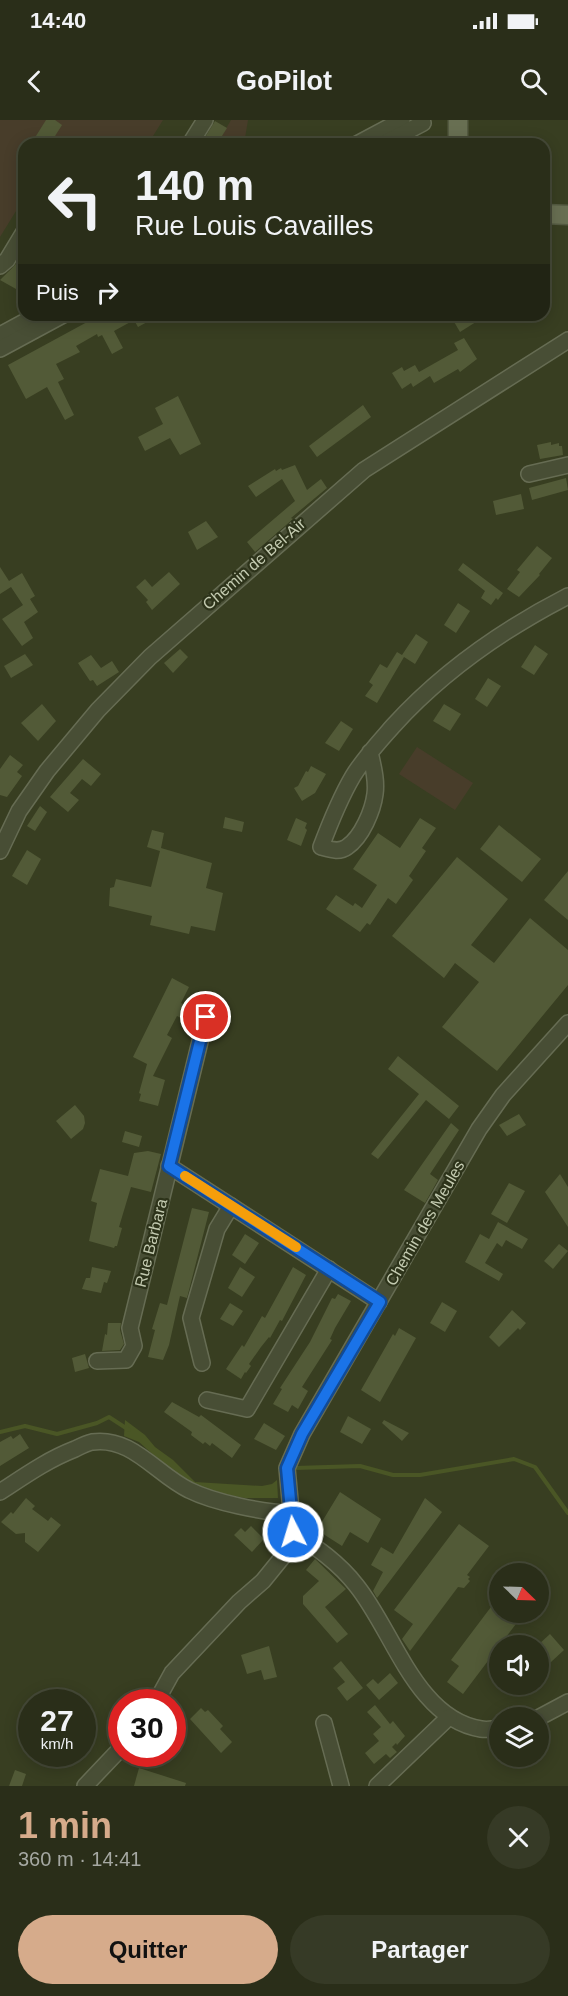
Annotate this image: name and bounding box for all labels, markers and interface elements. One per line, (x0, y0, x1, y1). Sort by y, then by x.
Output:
text: 14:40 (30, 8, 86, 33)
icon: back (18, 65, 51, 98)
icon: search (517, 65, 550, 98)
text: GoPilot (236, 66, 332, 96)
icon: left (36, 162, 114, 240)
text: 140 m (135, 162, 254, 209)
text: Rue Louis Cavailles (135, 211, 374, 241)
icon: right (91, 276, 124, 309)
text: Puis (36, 280, 79, 305)
street label: Chemin de Bel-Air (199, 515, 309, 613)
pin (180, 991, 231, 1042)
icon: arrive (189, 1000, 222, 1033)
street label: Chemin des Meules (382, 1158, 468, 1288)
street label: Rue Barbara (132, 1197, 170, 1289)
position arrow (261, 1500, 325, 1564)
north arrow (489, 1563, 549, 1623)
map controls (489, 1563, 549, 1767)
button: sound (489, 1635, 549, 1695)
speed limit sign: 30 (108, 1689, 186, 1767)
text: 27 (40, 1704, 74, 1737)
button: layers (489, 1707, 549, 1767)
text: km/h (41, 1735, 73, 1752)
text: 1 min (18, 1805, 112, 1846)
button: close (487, 1806, 550, 1869)
text: 360 m · 14:41 (18, 1848, 141, 1870)
button: Quitter (18, 1915, 278, 1984)
button: Partager (290, 1915, 550, 1984)

